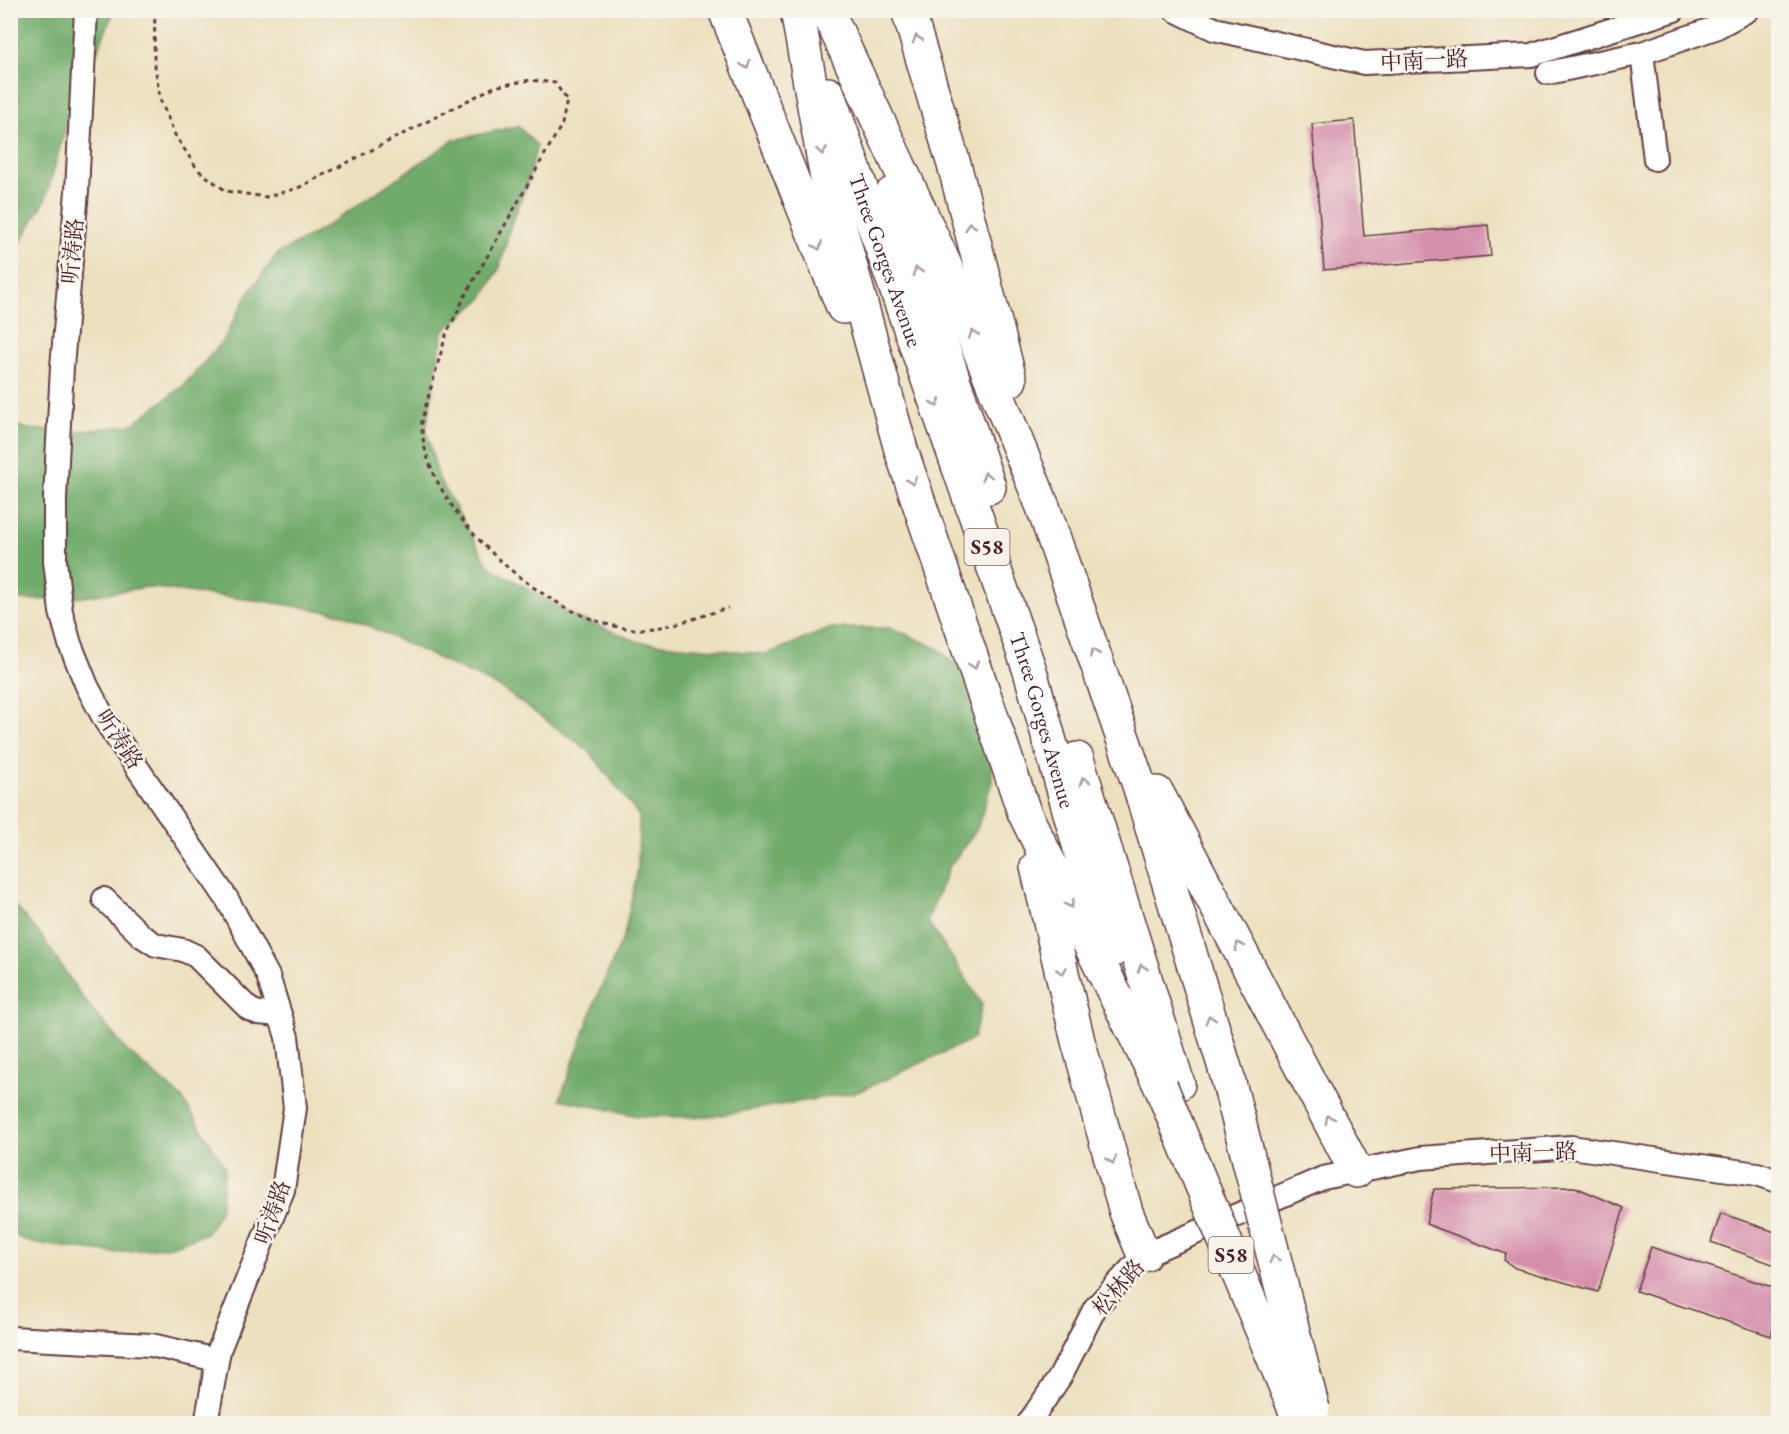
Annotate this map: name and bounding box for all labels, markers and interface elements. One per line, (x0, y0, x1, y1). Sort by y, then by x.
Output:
one-way arrow (912, 34, 924, 45)
street label: 中南一路 (1379, 44, 1469, 77)
one-way arrow (739, 59, 751, 70)
one-way arrow (815, 145, 828, 155)
street label: Three Gorges Avenue (842, 170, 930, 351)
street label: 听涛路 (55, 217, 90, 285)
one-way arrow (965, 222, 978, 232)
one-way arrow (811, 240, 824, 251)
one-way arrow (912, 266, 925, 277)
one-way arrow (968, 329, 980, 340)
one-way arrow (929, 397, 942, 408)
one-way arrow (980, 471, 993, 482)
one-way arrow (904, 475, 917, 486)
road number: S58 (964, 529, 1010, 565)
street label: Three Gorges Avenue (1003, 628, 1082, 812)
one-way arrow (1088, 648, 1101, 659)
one-way arrow (967, 659, 980, 670)
street label: 听涛路 (89, 704, 150, 775)
one-way arrow (1079, 776, 1092, 787)
one-way arrow (1063, 898, 1075, 909)
one-way arrow (1235, 942, 1246, 953)
one-way arrow (1137, 963, 1149, 973)
one-way arrow (1054, 966, 1067, 976)
one-way arrow (1205, 1014, 1217, 1025)
one-way arrow (1325, 1115, 1336, 1125)
street label: 中南一路 (1489, 1136, 1578, 1169)
one-way arrow (1104, 1155, 1117, 1165)
street label: 听涛路 (248, 1176, 297, 1248)
road number: S58 (1208, 1237, 1254, 1273)
street label: 松林路 (1086, 1253, 1151, 1322)
one-way arrow (1269, 1254, 1282, 1264)

